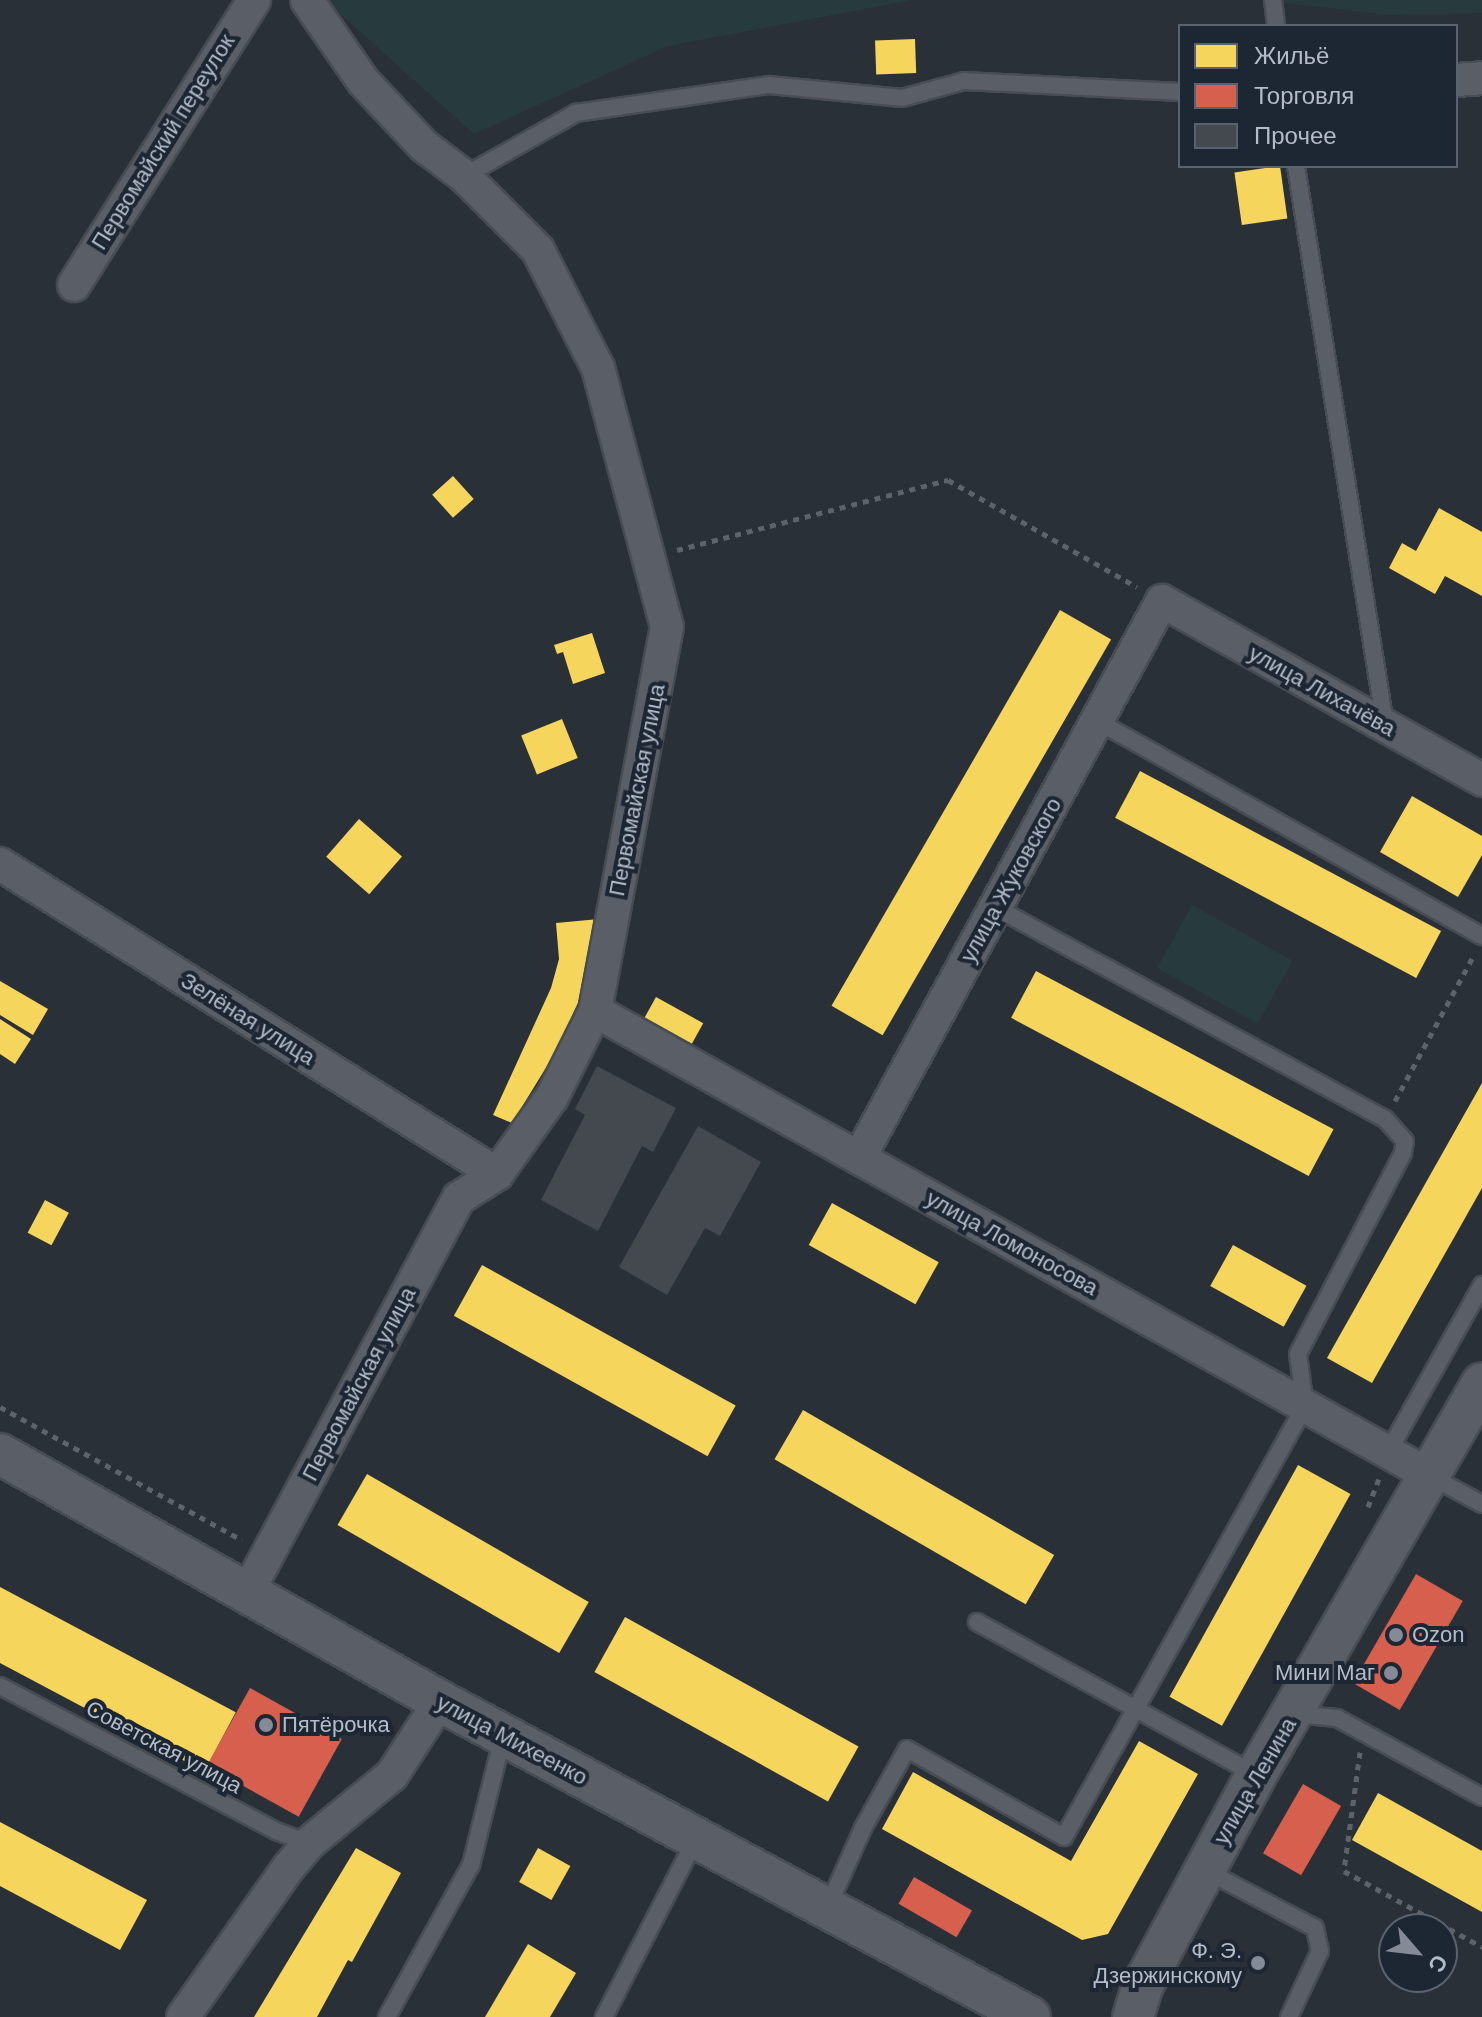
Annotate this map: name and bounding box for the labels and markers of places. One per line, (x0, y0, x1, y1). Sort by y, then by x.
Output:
place label: Ozon (1412, 1622, 1465, 1648)
marker: Ozon (1387, 1626, 1405, 1644)
place label: Мини Маг (1275, 1660, 1375, 1686)
marker: Мини Маг (1382, 1664, 1400, 1682)
place label: Пятёрочка (282, 1712, 390, 1738)
marker: Пятёрочка (257, 1716, 275, 1734)
place label: Ф. Э. Дзержинскому (1093, 1937, 1242, 1988)
marker: Ф. Э. Дзержинскому (1249, 1954, 1267, 1972)

